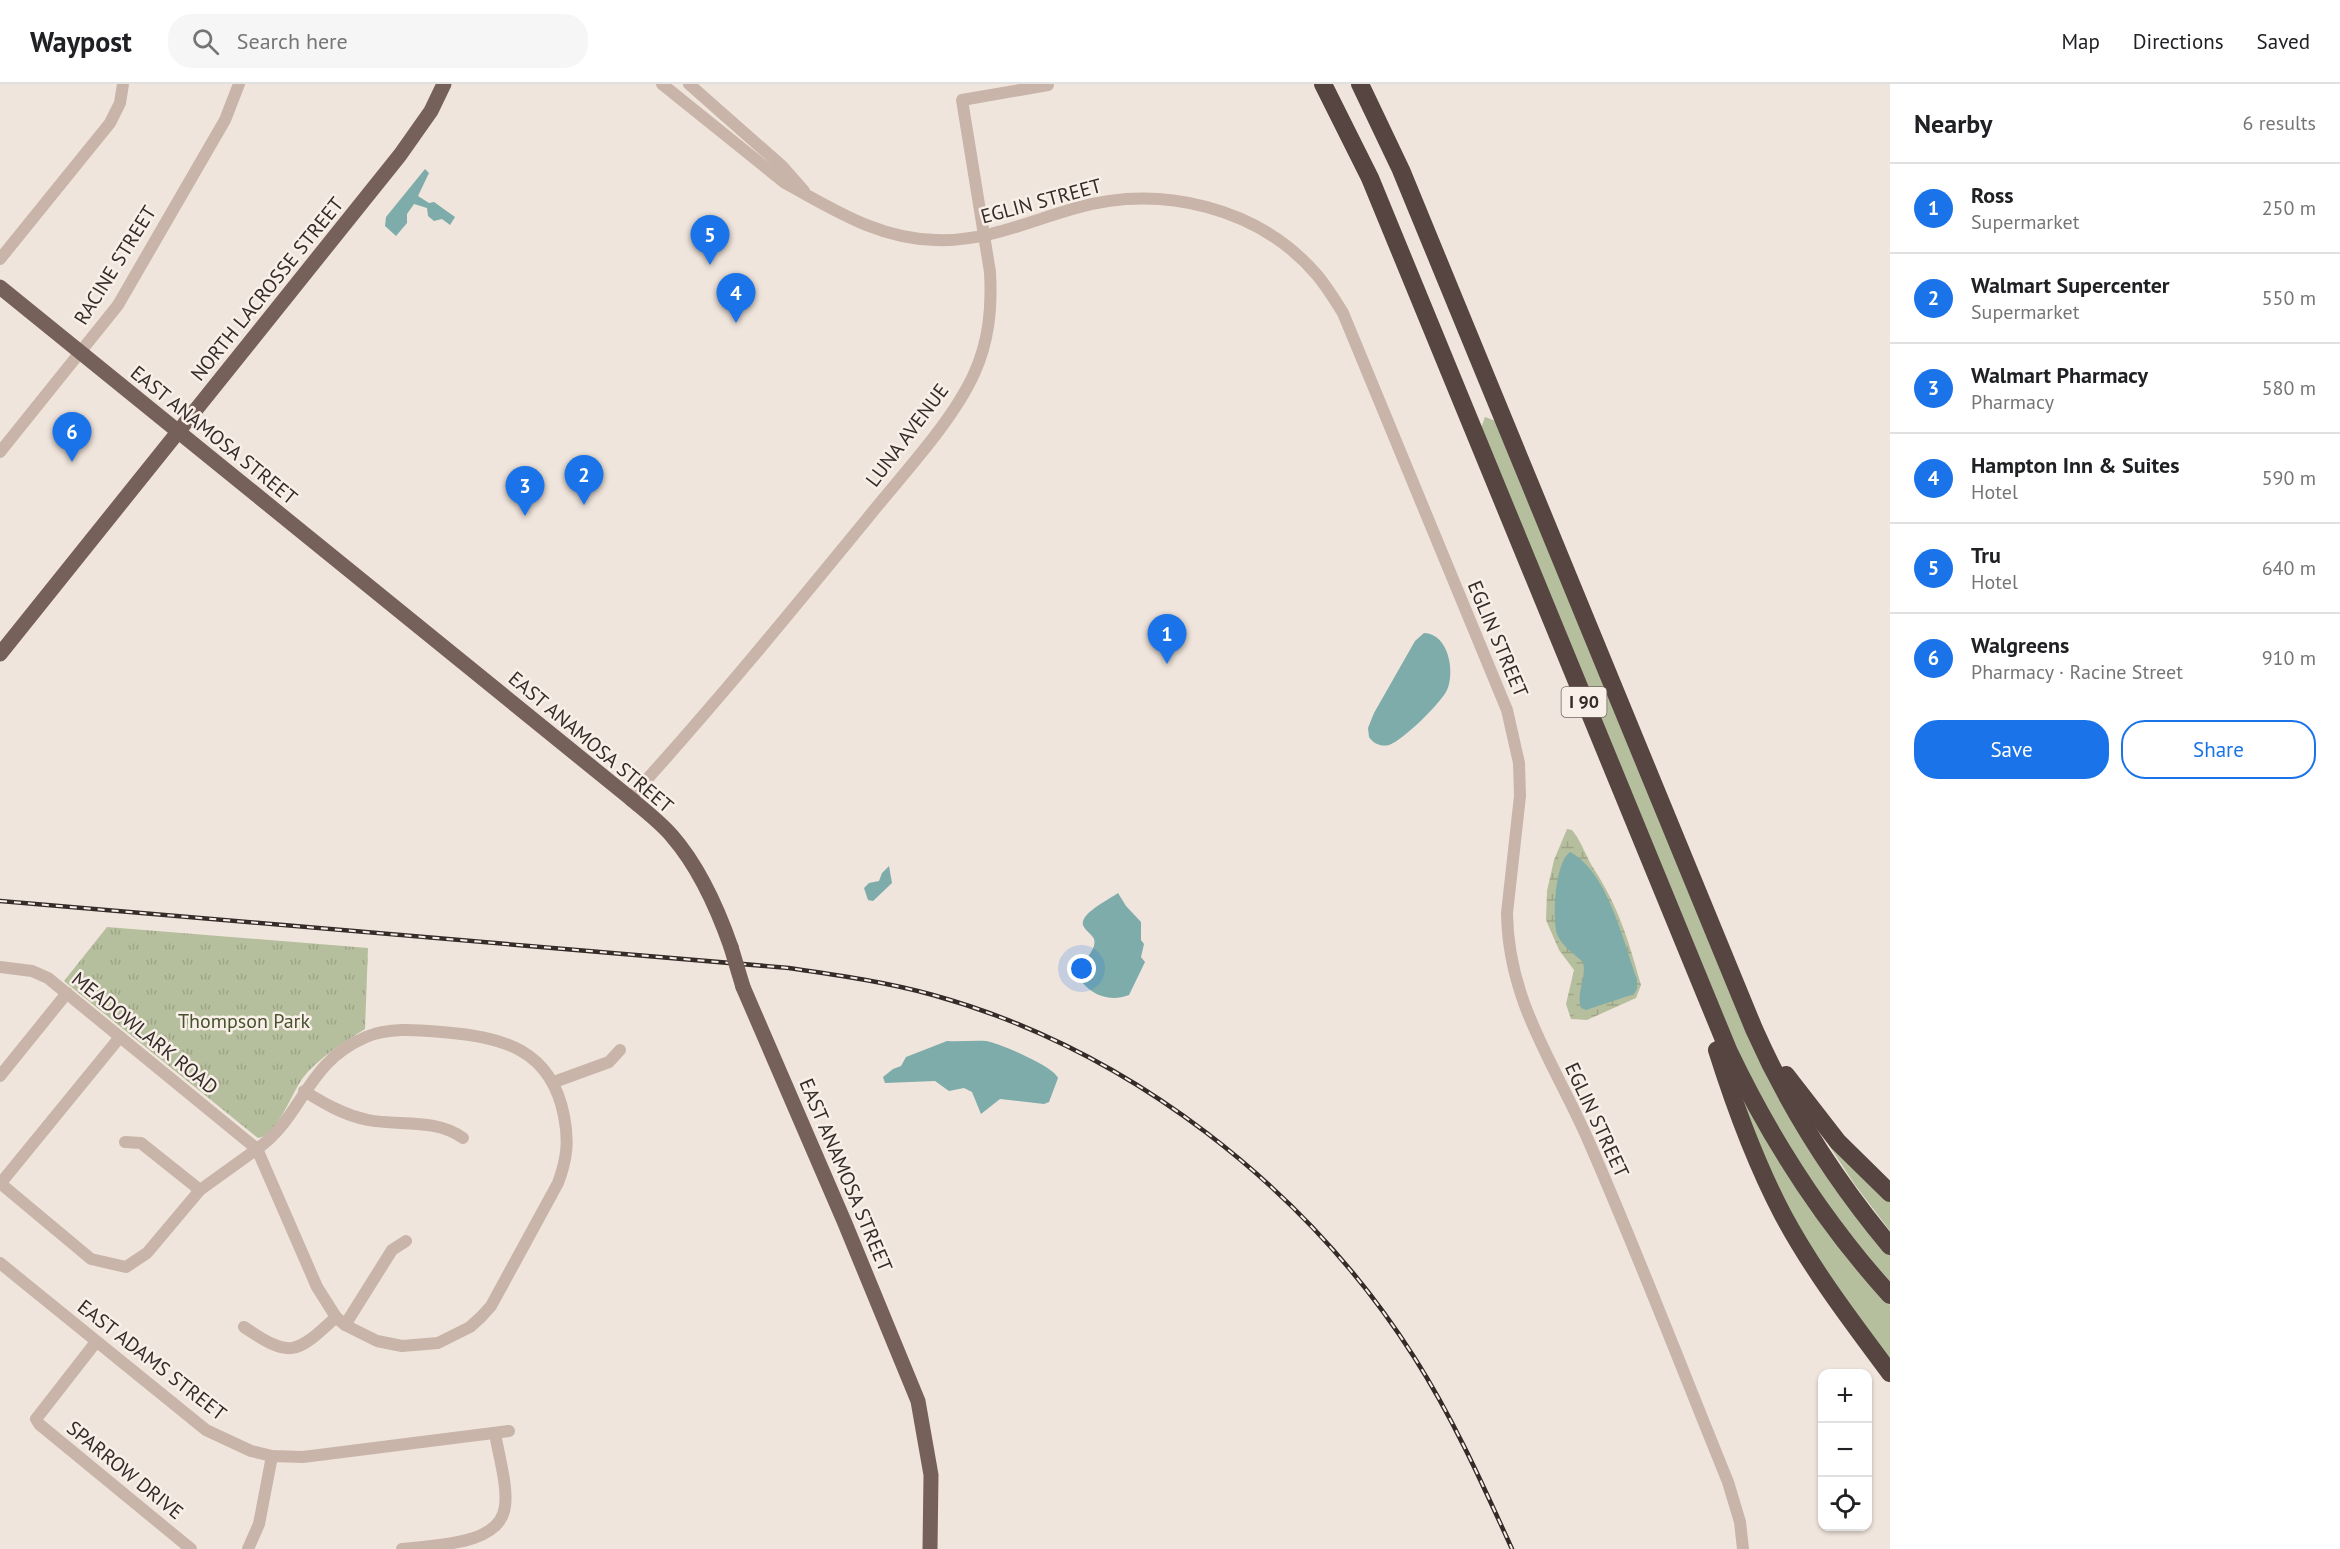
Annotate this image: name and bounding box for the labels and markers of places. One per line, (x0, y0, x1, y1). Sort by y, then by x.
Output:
pin: 5 (690, 216, 730, 265)
pin: 4 (716, 274, 756, 323)
pin: 6 (52, 412, 92, 462)
pin: 2 (564, 456, 604, 505)
pin: 3 (506, 466, 544, 516)
pin: 1 (1148, 614, 1186, 664)

